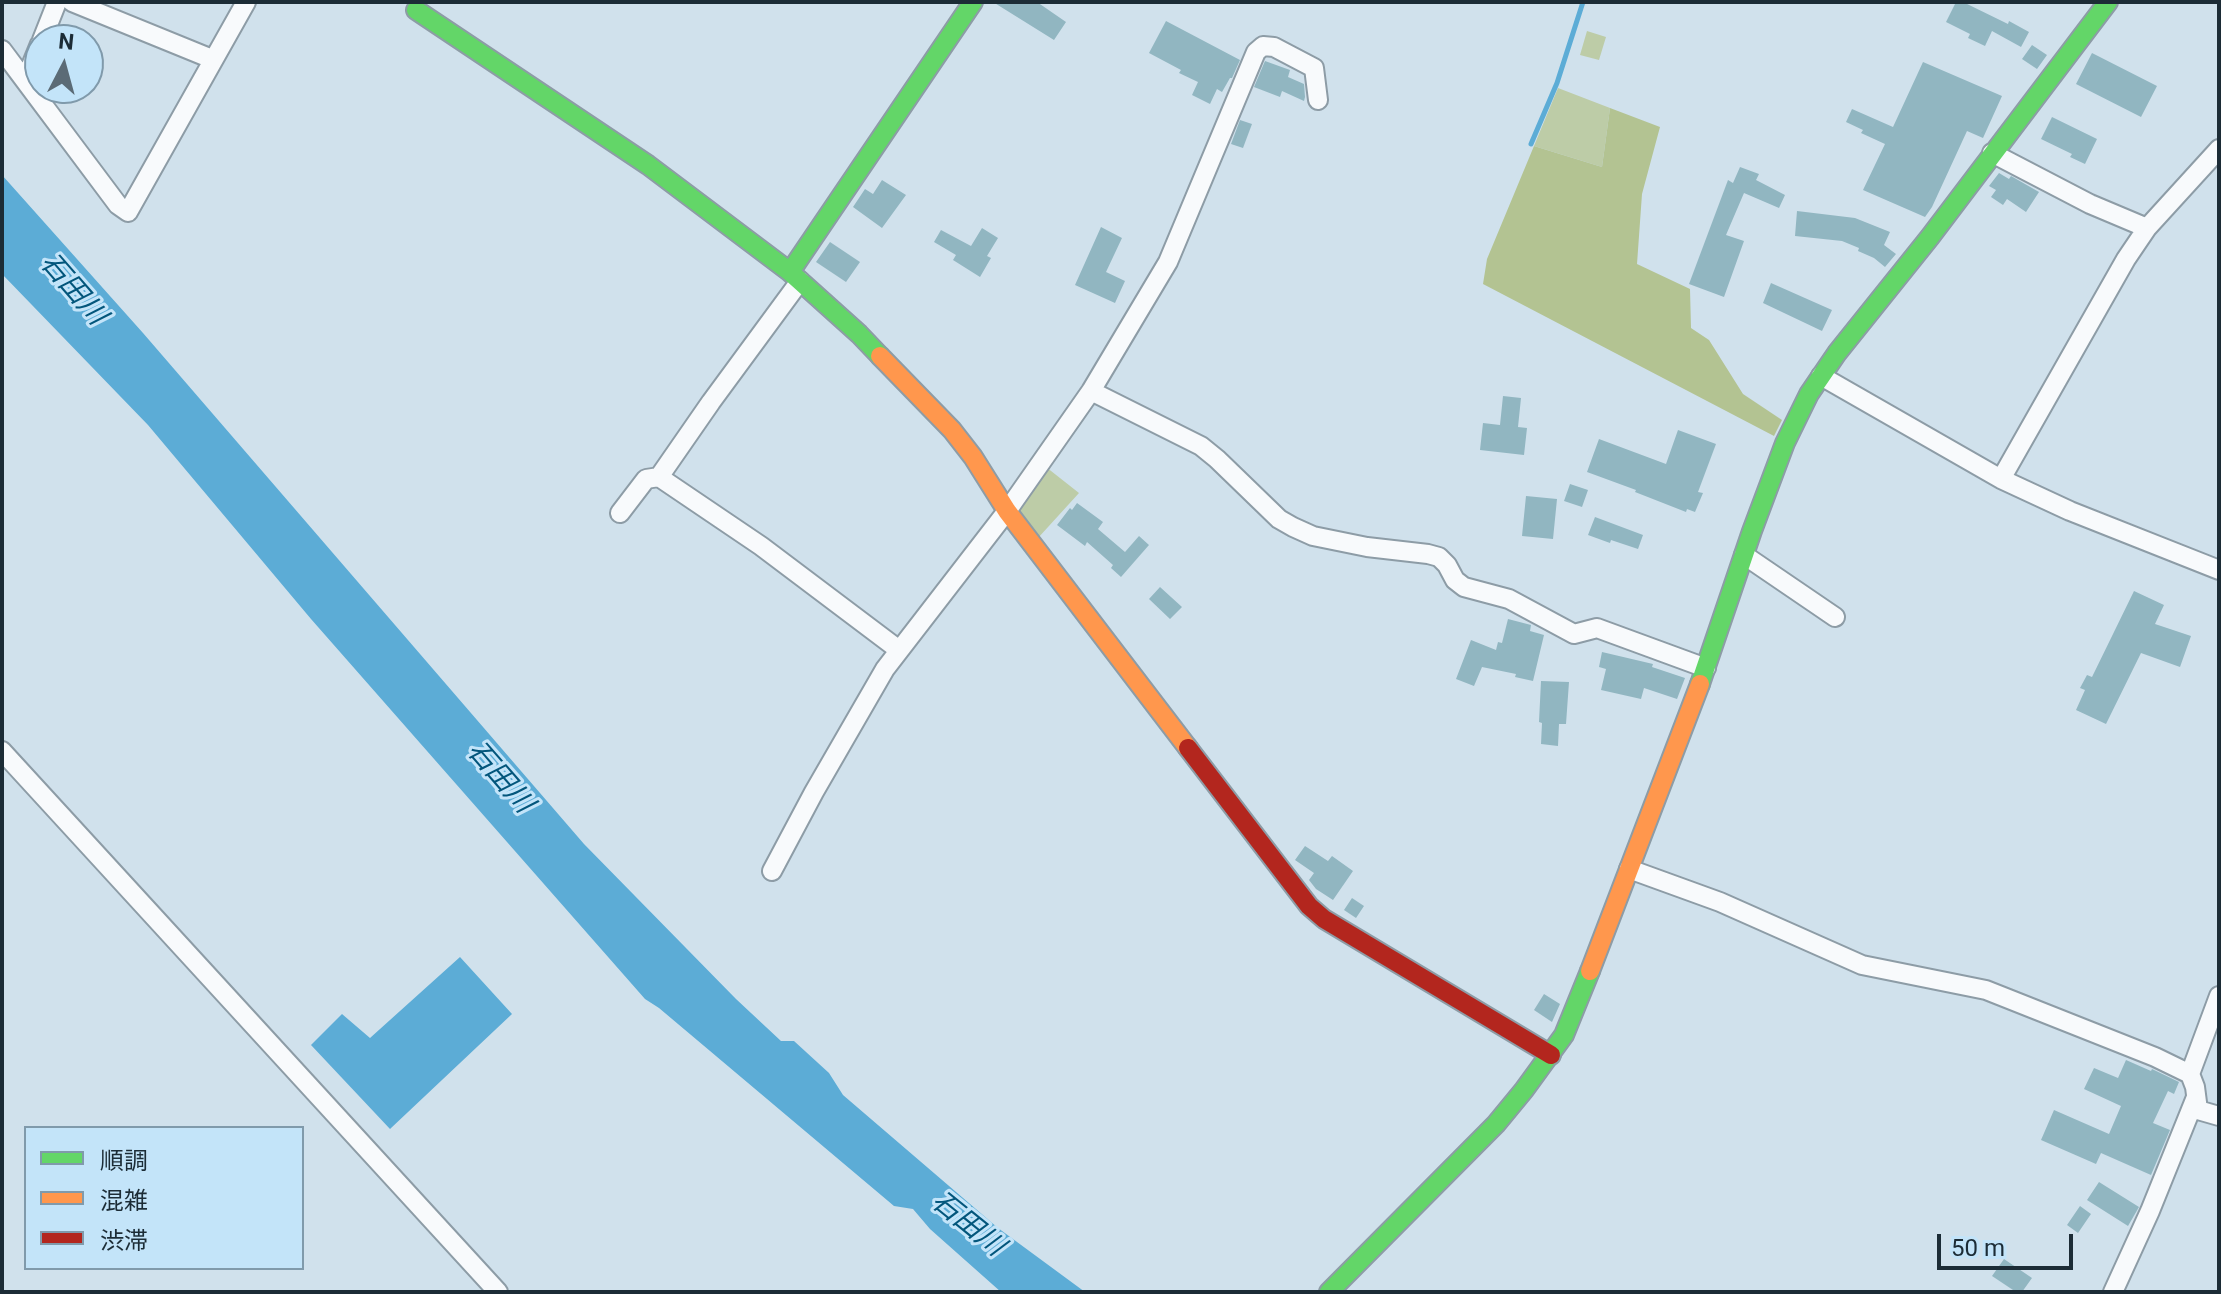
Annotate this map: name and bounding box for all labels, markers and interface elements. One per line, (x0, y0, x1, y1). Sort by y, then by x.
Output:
north arrow (24, 24, 104, 104)
text: N (57, 28, 75, 55)
water label: 石田川 (32, 247, 112, 333)
water label: 石田川 (459, 735, 539, 821)
legend (24, 1126, 304, 1270)
text: 順調 (100, 1147, 148, 1175)
water label: 石田川 (924, 1186, 1010, 1264)
text: 混雑 (100, 1187, 148, 1215)
scale bar (1941, 1218, 2077, 1268)
text: 渋滞 (100, 1227, 148, 1255)
text: 50 m (1951, 1234, 2005, 1262)

